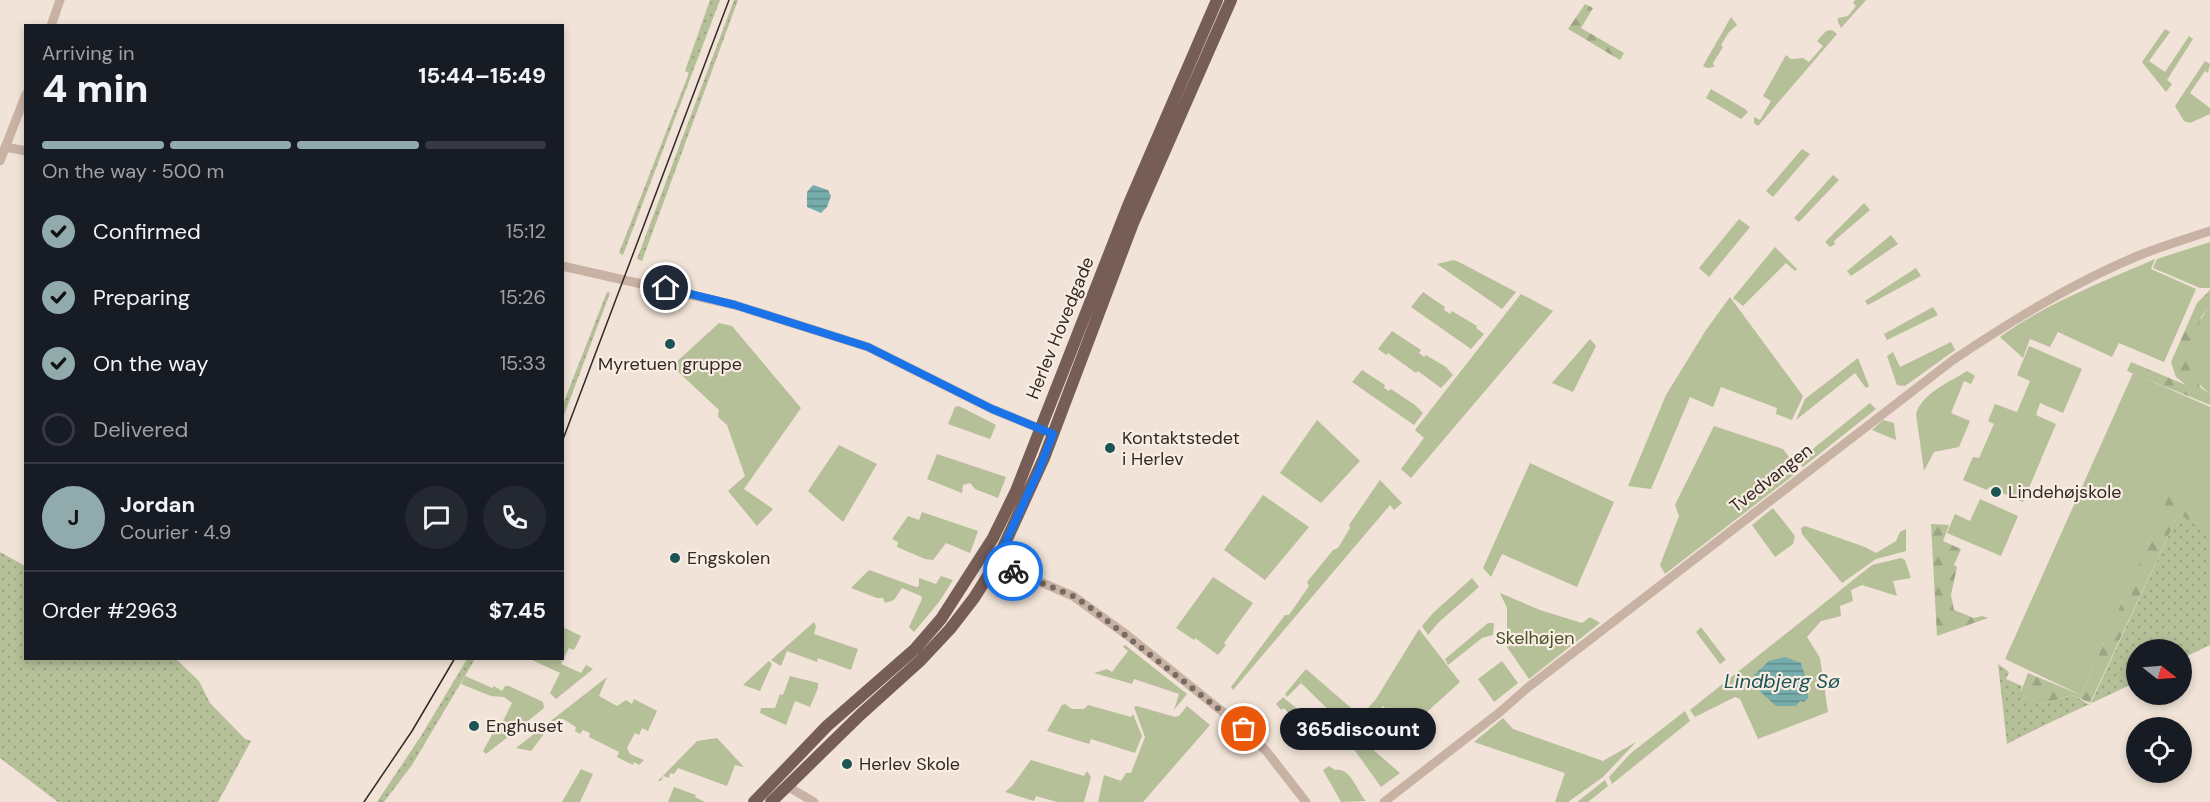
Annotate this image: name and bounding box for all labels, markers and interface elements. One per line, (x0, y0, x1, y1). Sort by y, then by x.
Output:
text: Arriving in (42, 40, 134, 66)
text: 15:44–15:49 (418, 61, 546, 90)
text: 4 min (42, 63, 149, 114)
text: On the way · 500 m (42, 158, 224, 184)
icon: check (42, 215, 75, 248)
text: Confirmed (93, 217, 201, 246)
text: 15:12 (506, 218, 546, 244)
street label: Herlev Hovedgade (1020, 253, 1100, 403)
pin (640, 262, 691, 313)
icon: home (649, 271, 682, 304)
icon: check (42, 281, 75, 314)
text: Preparing (93, 283, 190, 312)
text: 15:26 (499, 284, 546, 310)
marker: Myretuen gruppe (663, 337, 677, 351)
icon: check (42, 347, 75, 380)
text: On the way (93, 349, 208, 378)
text: 15:33 (500, 350, 546, 376)
place label: Myretuen gruppe (598, 352, 742, 376)
text: Delivered (93, 415, 188, 444)
place label: Kontaktstedet i Herlev (1122, 426, 1240, 471)
street label: Tvedvangen (1725, 438, 1817, 518)
marker: Kontaktstedet i Herlev (1103, 441, 1117, 455)
place label: Lindehøjskole (2008, 480, 2122, 504)
marker: Lindehøjskole (1989, 485, 2003, 499)
button: chat (405, 486, 468, 549)
button: phone (483, 486, 546, 549)
text: Jordan (120, 490, 195, 519)
text: J (68, 503, 79, 532)
text: Courier · 4.9 (120, 519, 231, 545)
courier (983, 541, 1043, 601)
place label: Engskolen (687, 546, 770, 570)
marker: Engskolen (668, 551, 682, 565)
icon: bike (997, 555, 1030, 588)
text: Order #2963 (42, 596, 178, 625)
text: $7.45 (489, 596, 546, 625)
park label: Skelhøjen (1495, 626, 1575, 650)
north arrow (2126, 639, 2192, 705)
map controls (2126, 639, 2192, 783)
water label: Lindbjerg Sø (1724, 668, 1841, 694)
pin (1218, 703, 1269, 754)
callout: 365discount (1280, 708, 1436, 750)
icon: bag (1227, 712, 1260, 745)
place label: Enghuset (486, 714, 563, 738)
text: 365discount (1296, 716, 1420, 742)
button: locate (2126, 717, 2192, 783)
marker: Enghuset (467, 719, 481, 733)
place label: Herlev Skole (859, 752, 960, 776)
marker: Herlev Skole (840, 757, 854, 771)

